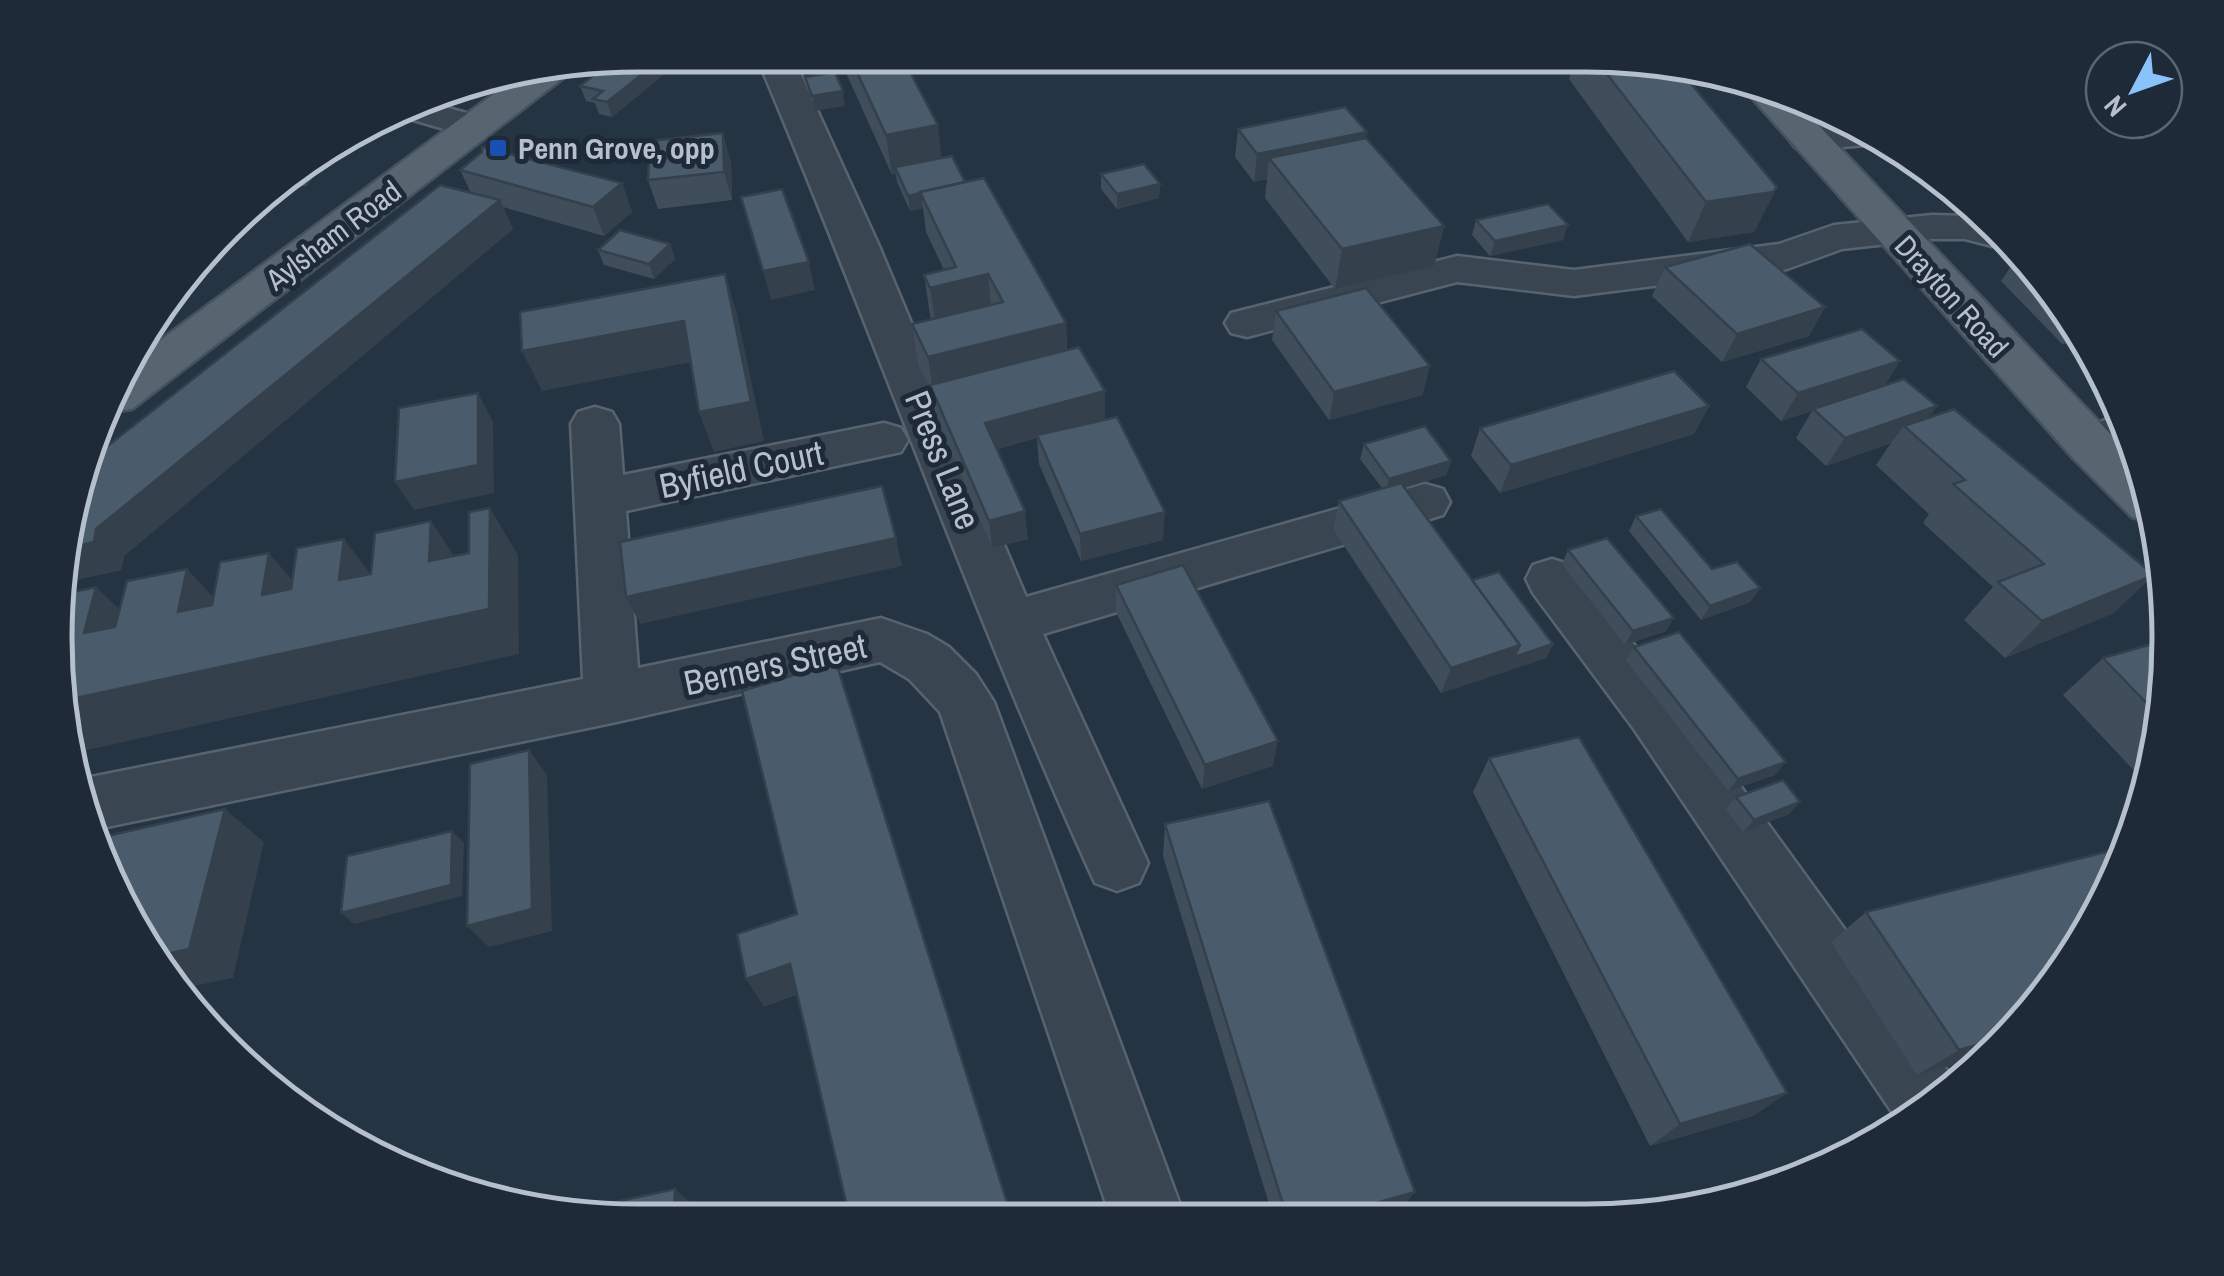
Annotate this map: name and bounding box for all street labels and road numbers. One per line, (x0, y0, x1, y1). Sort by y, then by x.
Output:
street label: Aylsham Road (256, 171, 409, 300)
street label: Drayton Road (1886, 226, 2018, 366)
street label: Press Lane (894, 384, 992, 536)
street label: Byfield Court (655, 429, 827, 509)
street label: Berners Street (680, 622, 870, 706)

